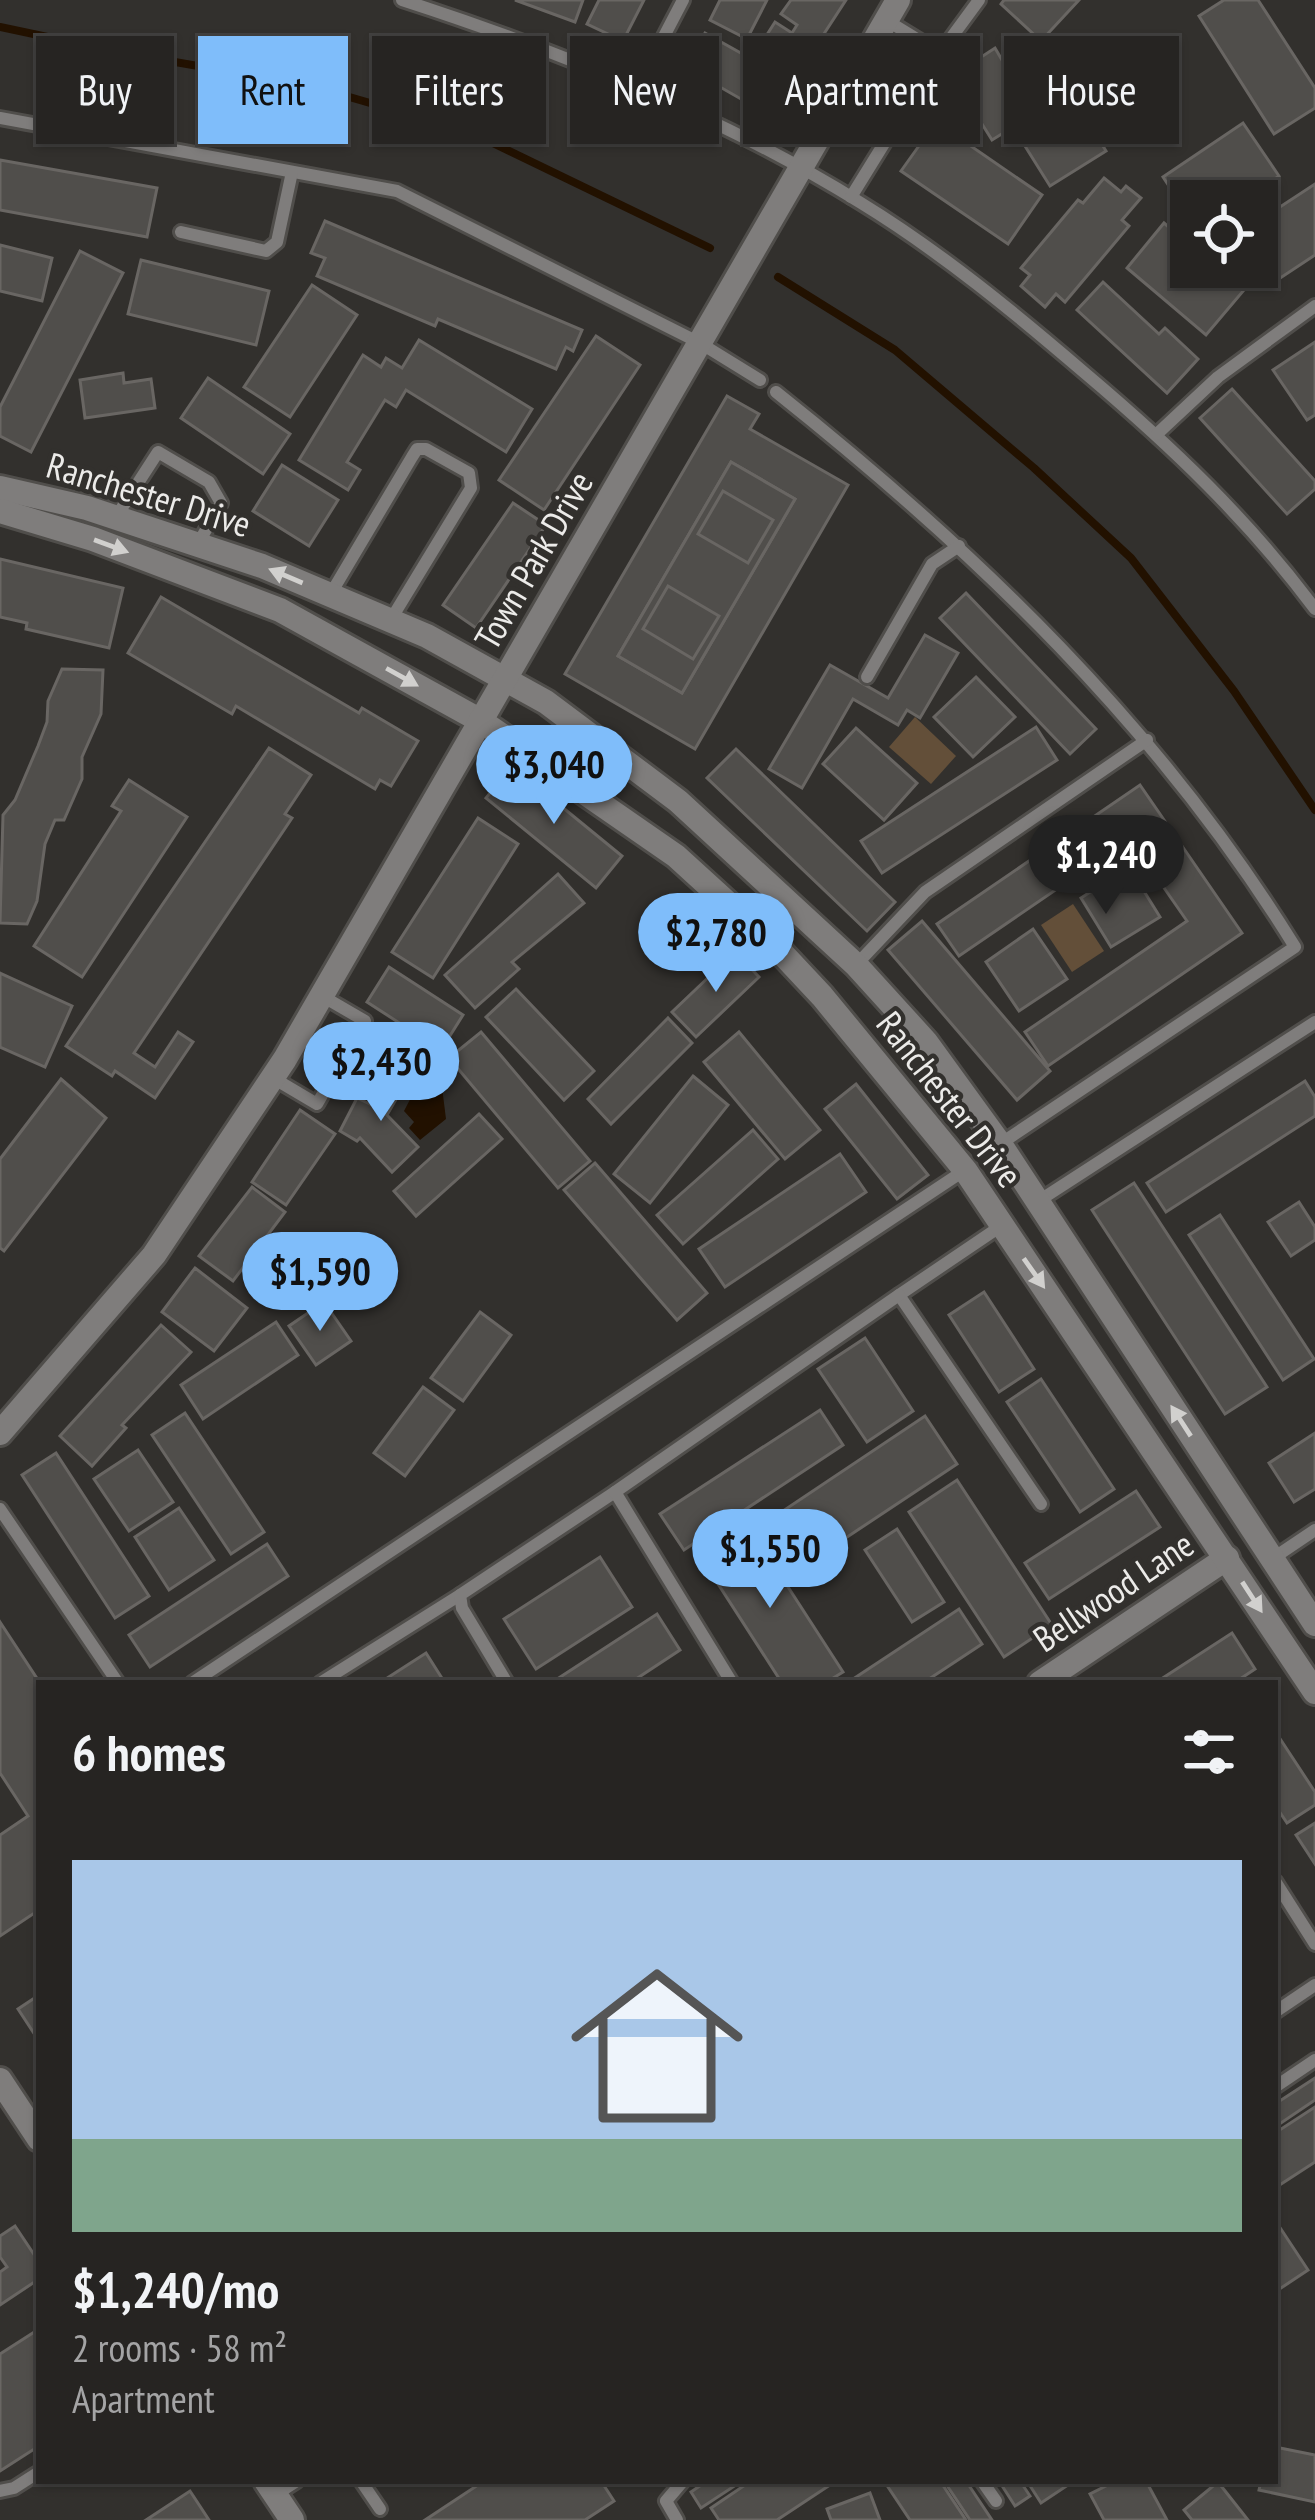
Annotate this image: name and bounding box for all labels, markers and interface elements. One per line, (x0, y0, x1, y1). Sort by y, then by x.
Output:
chip: Buy (36, 36, 174, 144)
chip: Rent (198, 36, 348, 144)
chip: Filters (372, 36, 546, 144)
chip: New (570, 36, 719, 144)
chip: Apartment (743, 36, 980, 144)
chip: House (1004, 36, 1179, 144)
map controls (1170, 180, 1278, 288)
button: locate (1170, 180, 1278, 288)
street label: Ranchester Drive (41, 441, 257, 547)
street label: Town Park Drive (463, 463, 603, 657)
one-way arrow (94, 538, 130, 556)
one-way arrow (268, 566, 303, 586)
one-way arrow (384, 666, 419, 687)
pin: $3,040 (456, 725, 652, 827)
text: $3,040 (503, 738, 605, 789)
pin: $1,240 (1008, 815, 1204, 917)
text: $1,240 (1055, 828, 1157, 879)
pin: $2,780 (618, 893, 814, 995)
text: $2,780 (665, 906, 767, 957)
street label: Ranchester Drive (867, 1002, 1033, 1196)
pin: $2,430 (283, 1022, 479, 1124)
text: $2,430 (330, 1035, 432, 1086)
pin: $1,590 (222, 1232, 418, 1334)
text: $1,590 (269, 1245, 371, 1296)
one-way arrow (1022, 1257, 1045, 1290)
one-way arrow (1170, 1405, 1192, 1438)
pin: $1,550 (672, 1509, 868, 1611)
street label: Bellwood Lane (1024, 1520, 1202, 1662)
text: $1,550 (719, 1522, 821, 1573)
one-way arrow (1241, 1580, 1263, 1613)
text: 6 homes (72, 1719, 226, 1785)
icon: filters (1176, 1719, 1242, 1785)
icon: home (549, 1938, 765, 2154)
text: $1,240/mo (72, 2256, 279, 2322)
text: 2 rooms · 58 m² (72, 2322, 287, 2373)
text: Apartment (72, 2373, 215, 2424)

